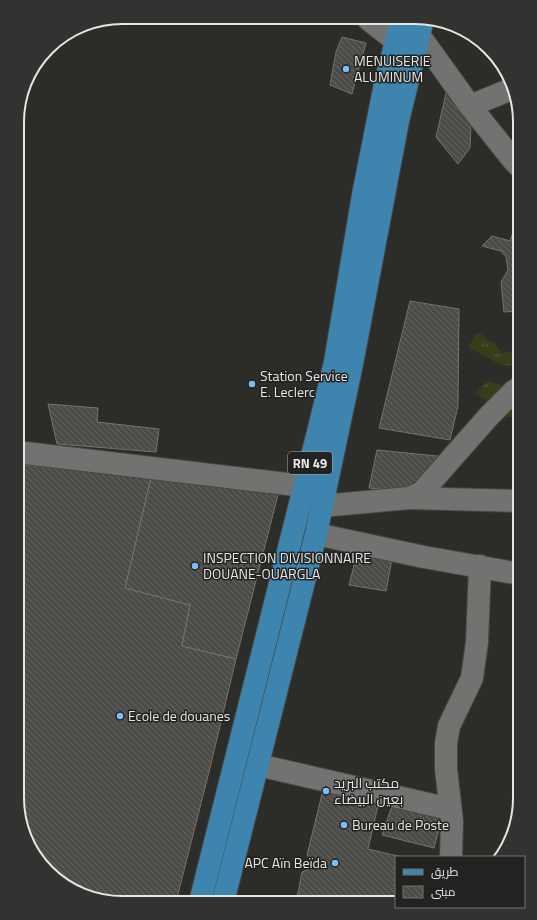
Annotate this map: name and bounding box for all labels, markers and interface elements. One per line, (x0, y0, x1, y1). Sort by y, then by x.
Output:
place label: MENUISERIE ALUMINUM (354, 50, 431, 87)
marker: MENUISERIE ALUMINUM (341, 64, 351, 74)
place label: Station Service E. Leclerc (260, 365, 348, 402)
marker: Station Service E. Leclerc (247, 379, 257, 389)
road number: RN 49 (288, 452, 332, 474)
place label: INSPECTION DIVISIONNAIRE DOUANE-OUARGLA (203, 547, 371, 584)
marker: INSPECTION DIVISIONNAIRE DOUANE-OUARGLA (190, 561, 200, 571)
place label: Ecole de douanes (128, 705, 230, 726)
marker: Ecole de douanes (115, 711, 125, 721)
place label: مكتب البريد بعين البيضاء (334, 772, 403, 809)
marker: مكتب البريد بعين البيضاء (321, 786, 331, 796)
place label: Bureau de Poste (352, 814, 449, 835)
marker: Bureau de Poste (339, 820, 349, 830)
place label: APC Aïn Beïda (244, 852, 327, 873)
legend (395, 856, 525, 908)
marker: APC Aïn Beïda (330, 858, 340, 868)
text: طريق (431, 862, 459, 881)
text: مبنى (431, 882, 456, 901)

